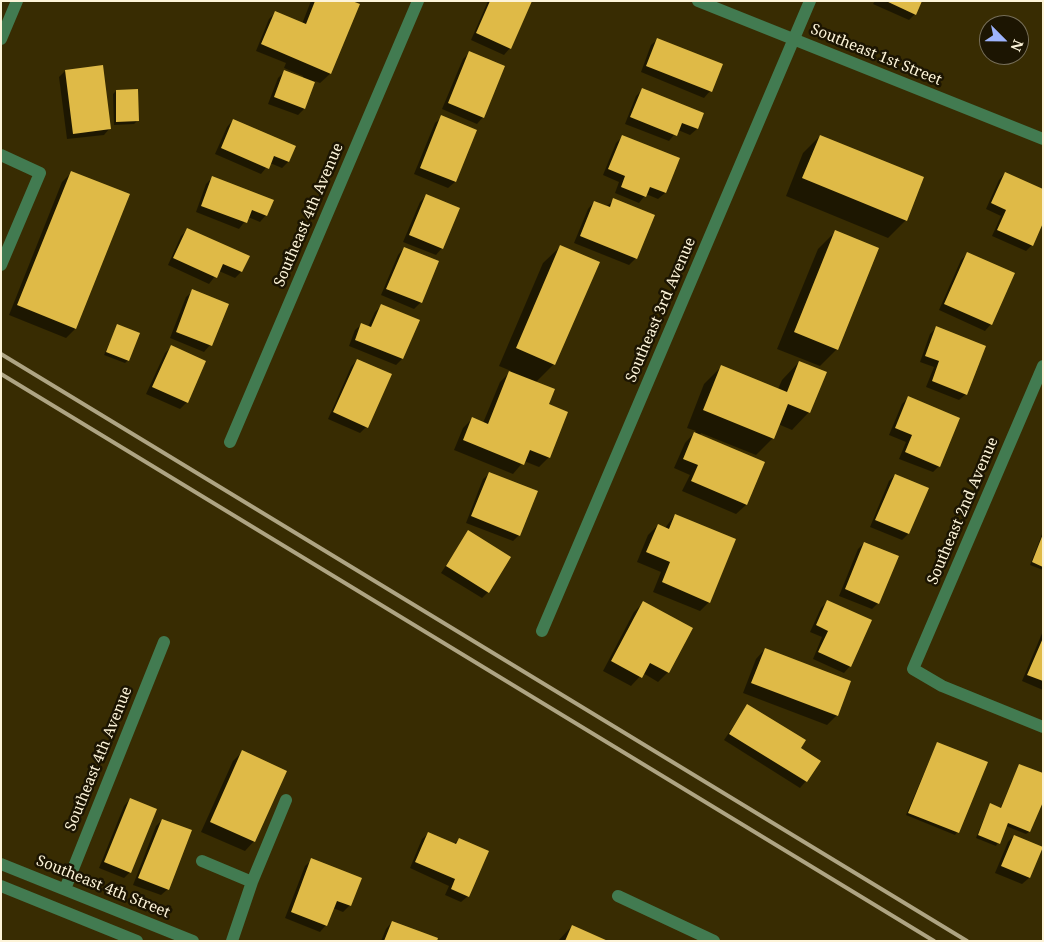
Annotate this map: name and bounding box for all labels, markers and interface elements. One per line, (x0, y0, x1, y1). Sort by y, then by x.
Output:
north arrow (979, 15, 1029, 65)
street label: Southeast 1st Street (808, 20, 944, 90)
text: N (1006, 37, 1028, 54)
street label: Southeast 4th Avenue (271, 140, 347, 290)
street label: Southeast 3rd Avenue (622, 235, 700, 385)
street label: Southeast 2nd Avenue (924, 435, 1002, 587)
street label: Southeast 4th Avenue (62, 684, 136, 834)
street label: Southeast 4th Street (34, 852, 172, 922)

